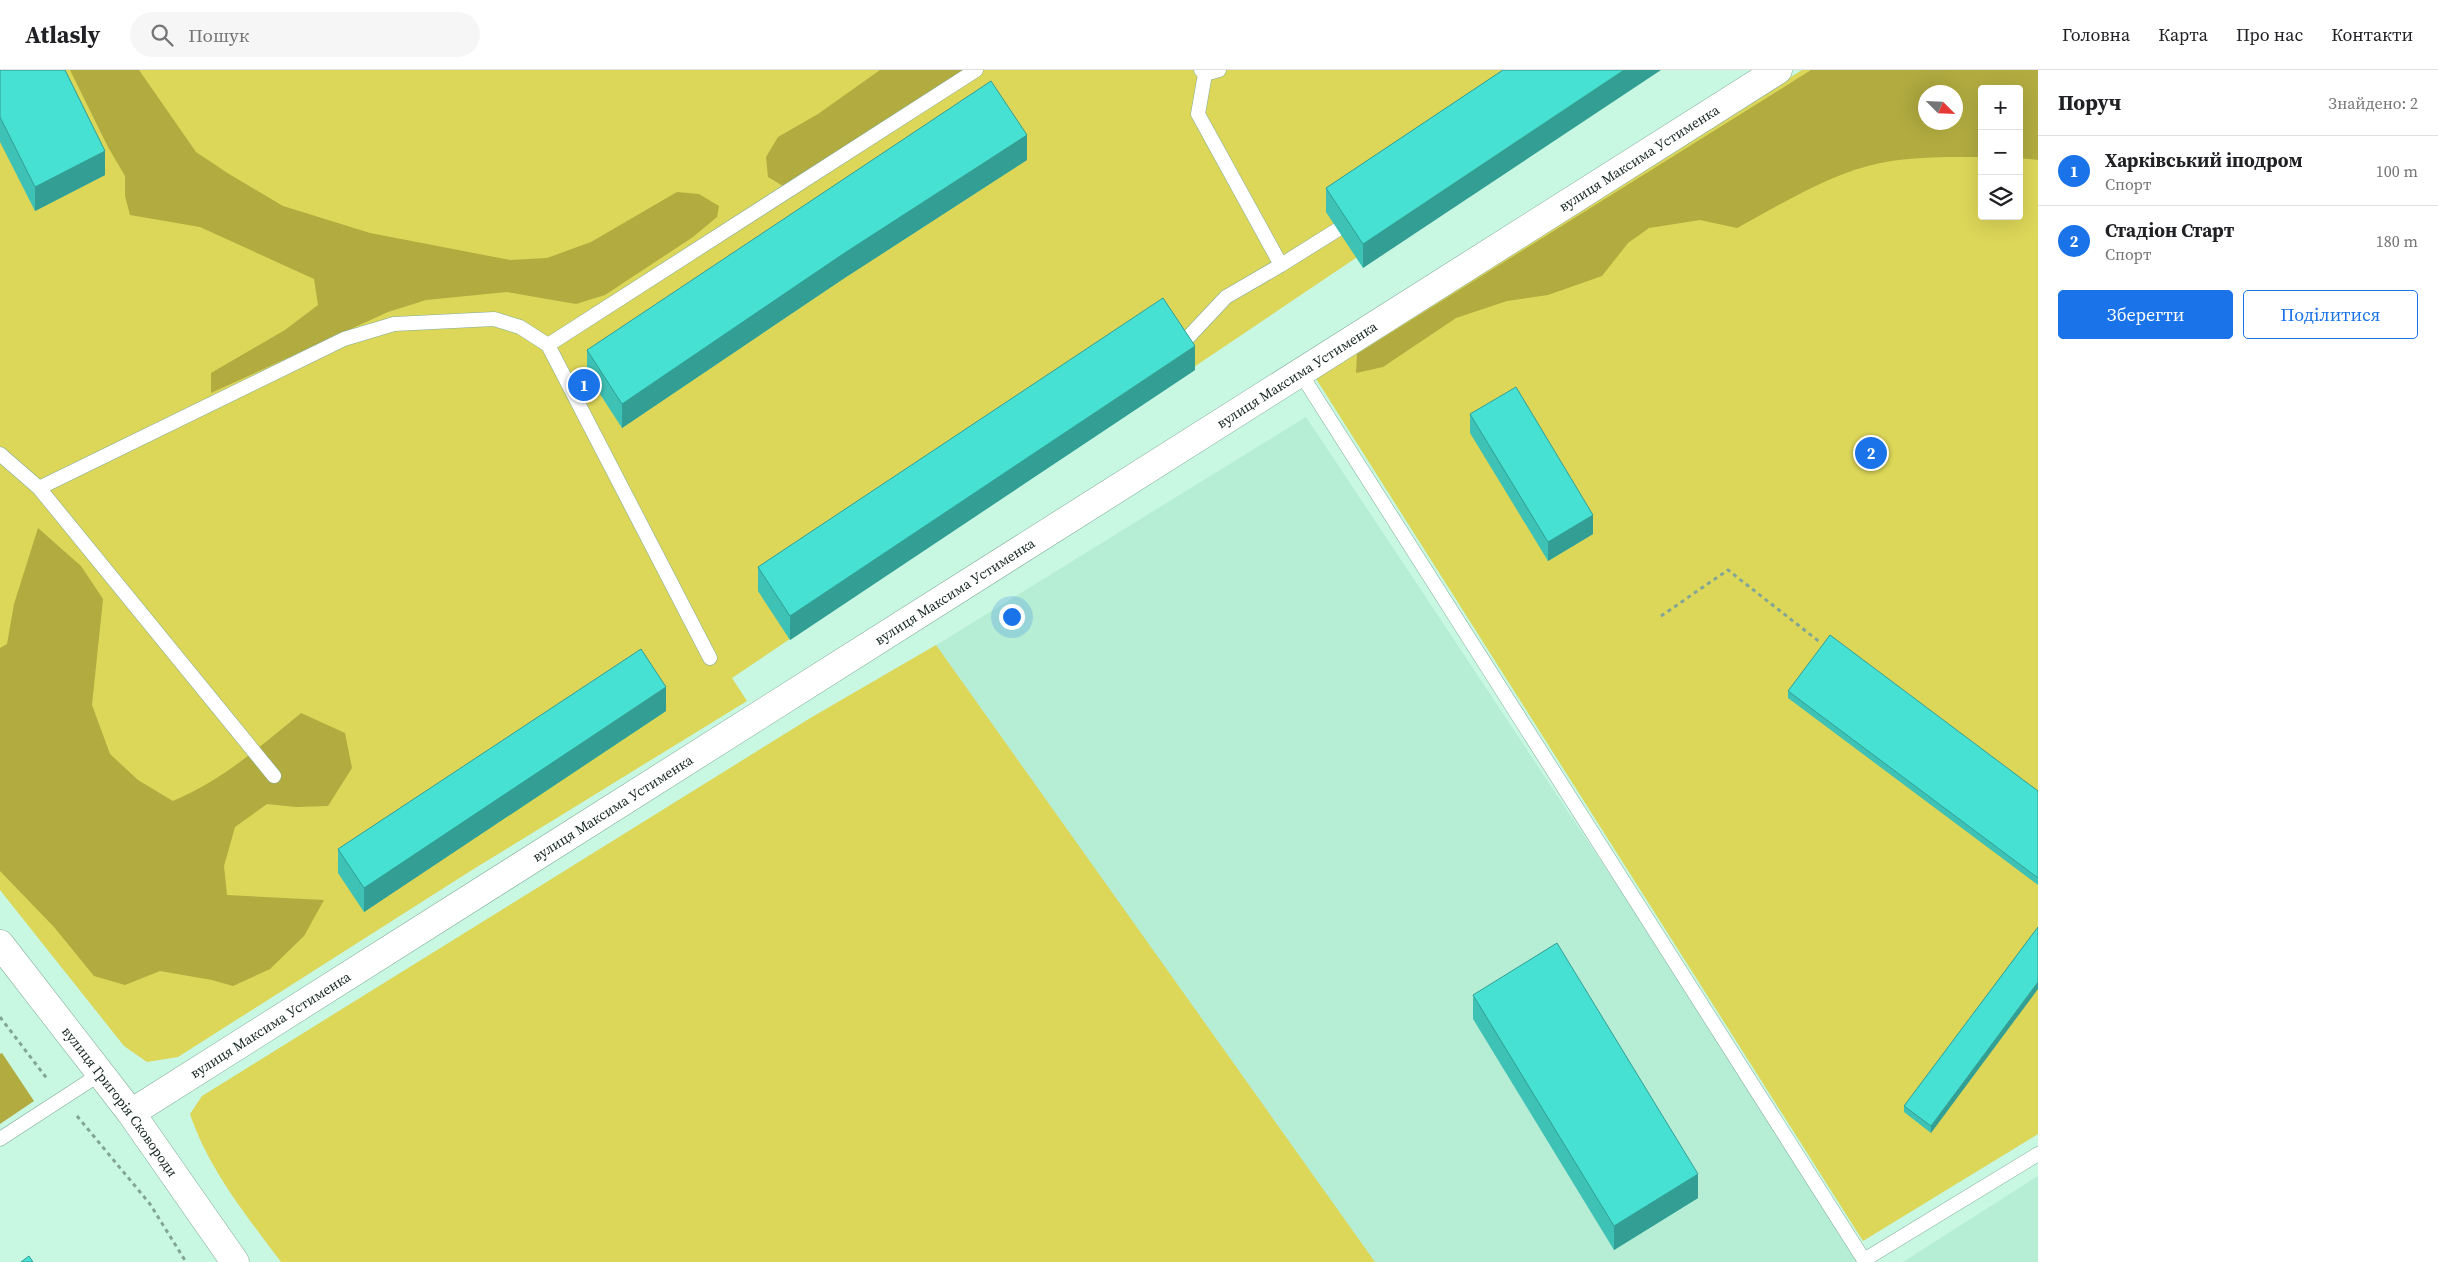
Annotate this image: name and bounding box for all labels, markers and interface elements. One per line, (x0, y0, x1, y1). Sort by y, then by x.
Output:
search box (130, 12, 480, 57)
text: Atlasly (25, 18, 100, 51)
icon: search (148, 21, 176, 49)
text: Пошук (188, 22, 249, 48)
text: Головна (2062, 22, 2130, 47)
text: Карта (2158, 22, 2208, 47)
text: Про нас (2236, 22, 2303, 47)
text: Контакти (2331, 22, 2413, 47)
north arrow (1918, 85, 1963, 130)
map controls (1978, 85, 2023, 220)
button: + (1978, 85, 2023, 130)
text: Поруч (2058, 88, 2121, 117)
text: Знайдено: 2 (2328, 92, 2418, 114)
street label: вулиця Максима Устименка (1555, 99, 1724, 216)
button: − (1978, 130, 2023, 175)
text: Харківський іподром (2105, 147, 2303, 173)
text: 1 (2070, 160, 2078, 182)
text: 100 m (2376, 160, 2418, 182)
text: Спорт (2105, 173, 2151, 195)
button: layers (1978, 175, 2023, 220)
text: Стадіон Старт (2105, 217, 2234, 243)
text: 2 (2070, 230, 2078, 252)
text: 180 m (2376, 230, 2418, 252)
text: Спорт (2105, 243, 2151, 265)
button: Зберегти (2058, 290, 2233, 339)
button: Поділитися (2243, 290, 2418, 339)
street label: вулиця Максима Устименка (1213, 316, 1382, 433)
pin: 1 (568, 366, 600, 404)
pin: 2 (1855, 434, 1887, 472)
street label: вулиця Максима Устименка (871, 533, 1040, 650)
your location (999, 604, 1025, 630)
street label: вулиця Максима Устименка (528, 749, 697, 866)
street label: вулиця Максима Устименка (186, 966, 355, 1083)
street label: вулиця Григорія Сковороди (57, 1022, 183, 1181)

